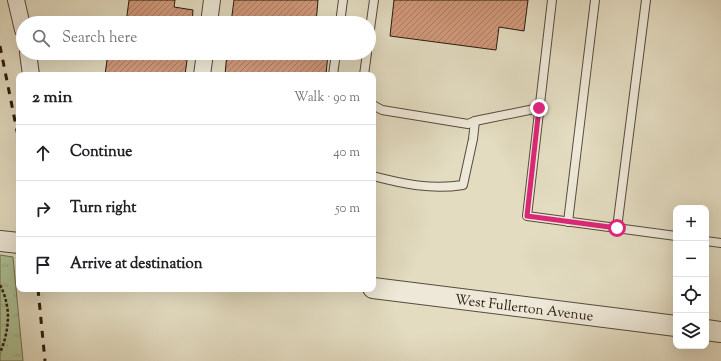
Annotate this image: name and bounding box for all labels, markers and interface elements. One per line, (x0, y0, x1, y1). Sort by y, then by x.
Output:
search box (16, 16, 376, 60)
icon: search (30, 27, 52, 49)
text: Search here (62, 28, 137, 49)
text: 2 min (32, 86, 73, 110)
text: Walk · 90 m (294, 89, 360, 107)
route end (530, 99, 548, 117)
icon: ahead (32, 142, 54, 164)
text: Continue (70, 142, 132, 163)
text: 40 m (333, 144, 360, 162)
icon: right (32, 198, 54, 220)
text: Turn right (70, 198, 136, 219)
text: 50 m (335, 200, 360, 218)
map controls (673, 205, 709, 349)
button: + (673, 205, 709, 241)
route start (608, 219, 626, 237)
button: − (673, 241, 709, 277)
icon: arrive (32, 254, 54, 276)
text: Arrive at destination (70, 254, 203, 275)
button: locate (673, 277, 709, 313)
street label: West Fullerton Avenue (453, 291, 594, 327)
button: layers (673, 313, 709, 349)

